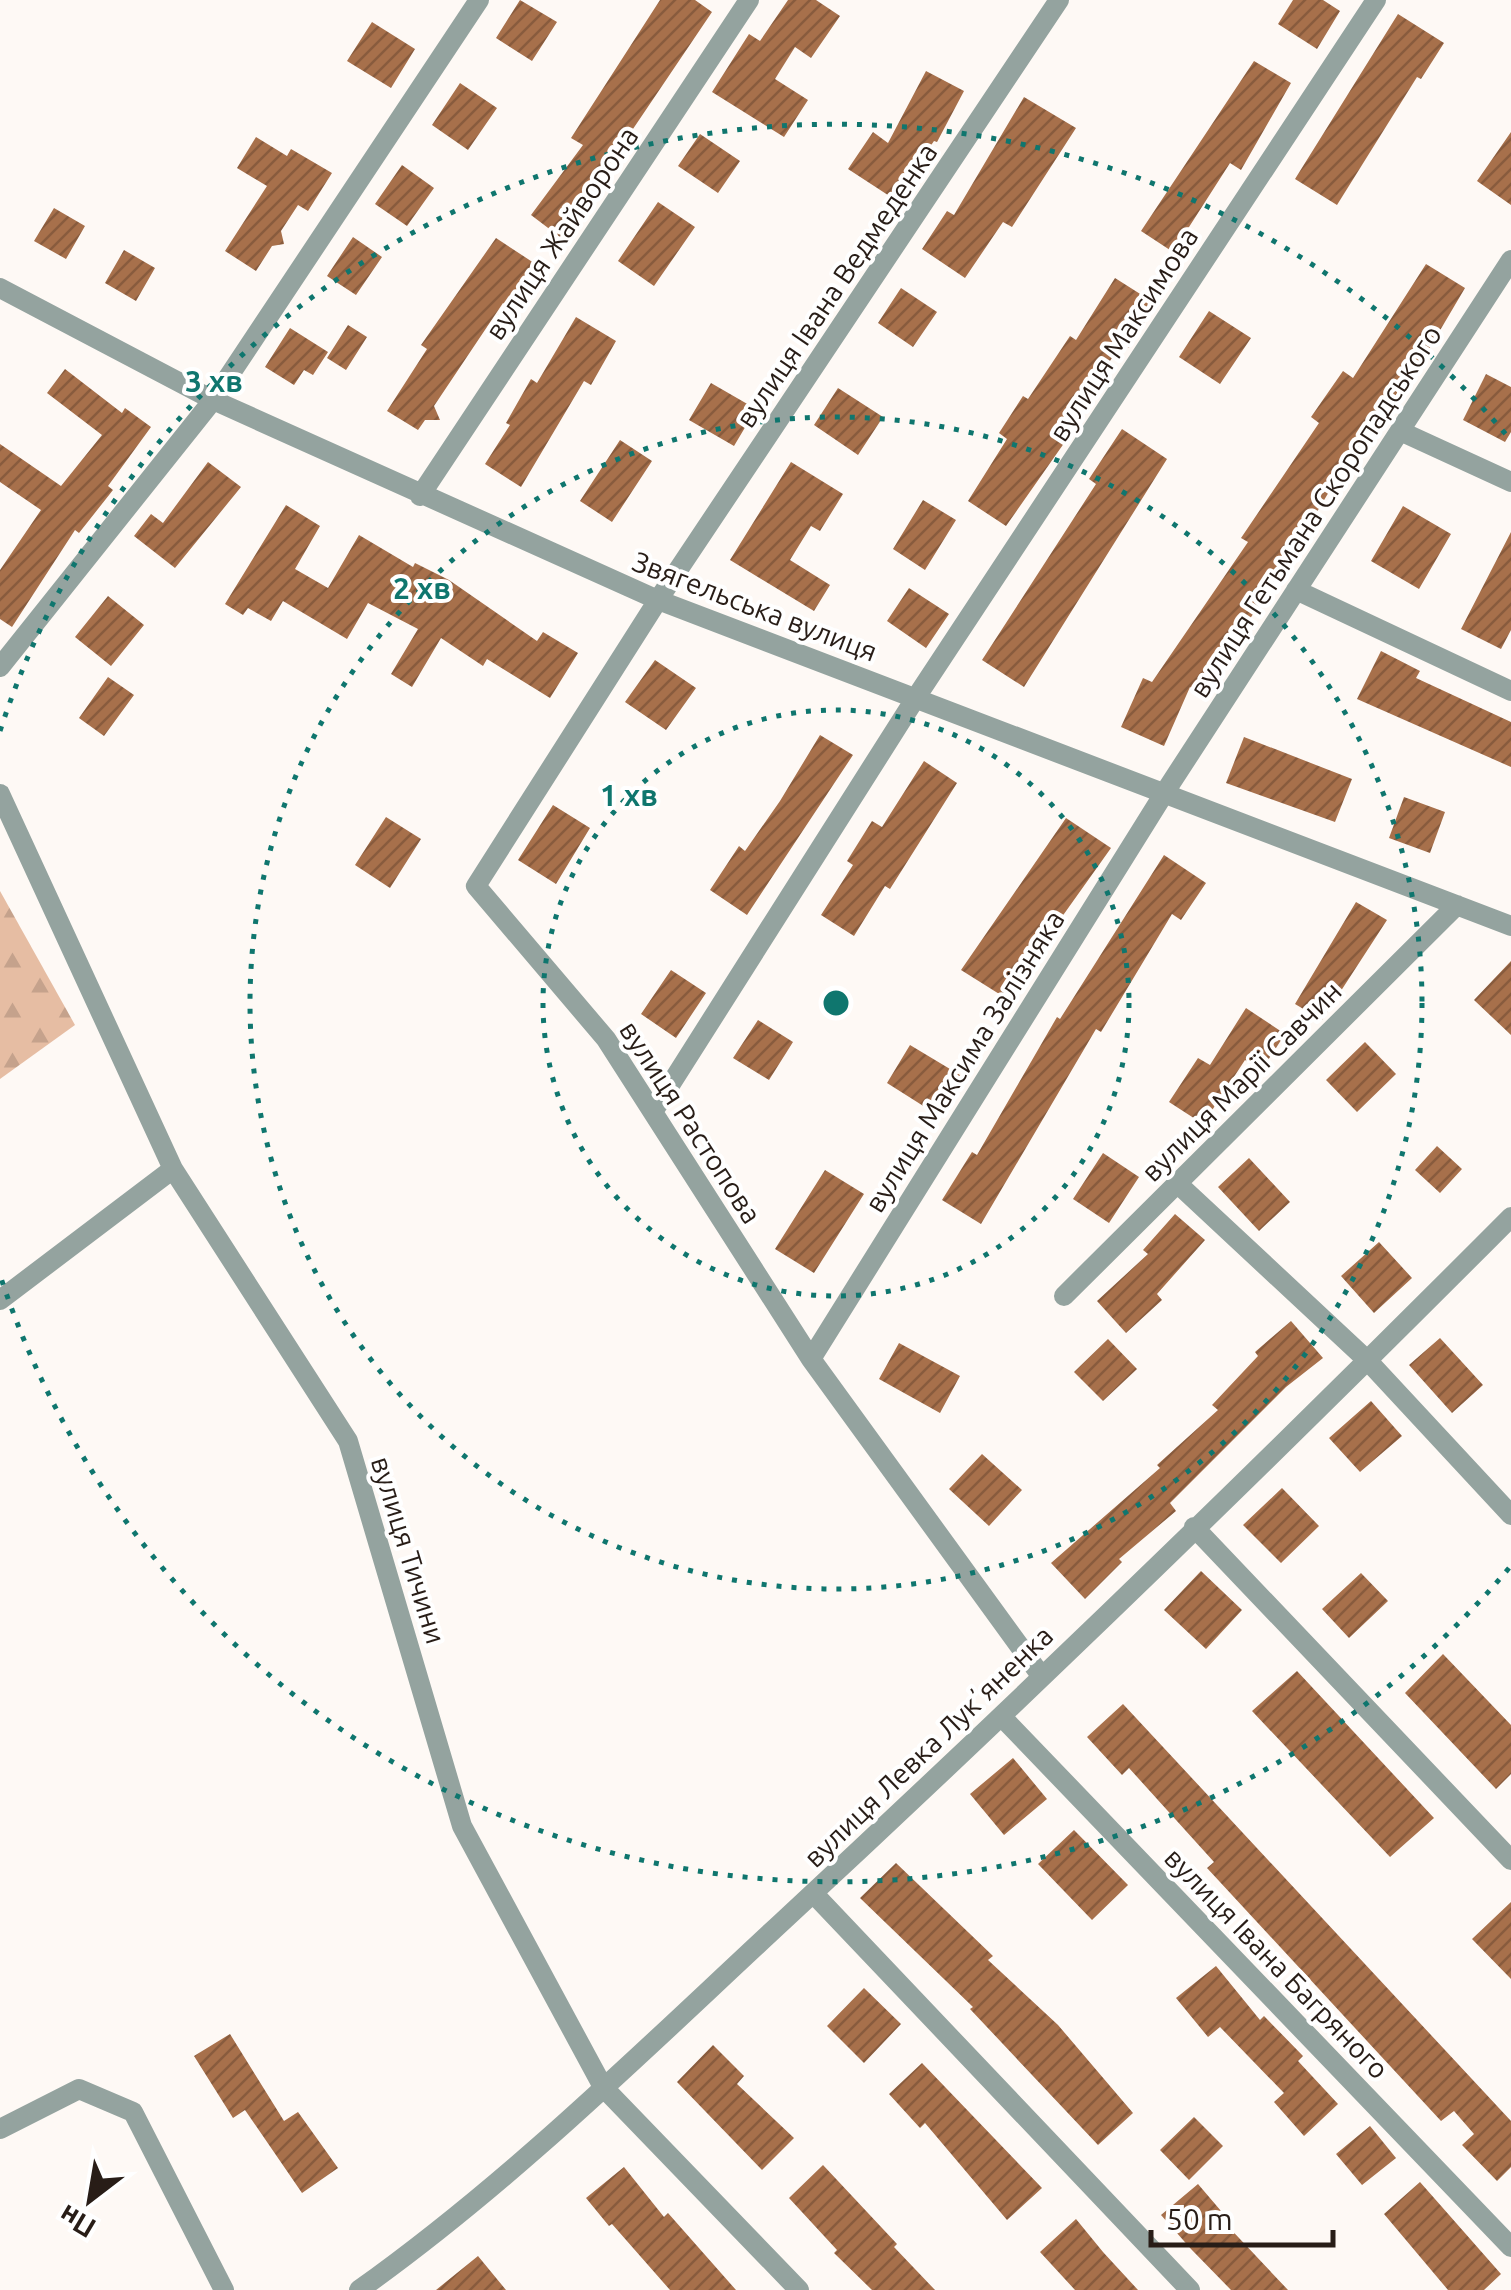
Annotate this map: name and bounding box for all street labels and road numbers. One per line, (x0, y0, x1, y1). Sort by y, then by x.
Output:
street label: вулиця Жайворона (478, 121, 644, 345)
street label: вулиця Івана Ведмеденка (729, 137, 943, 433)
street label: вулиця Максимова (1042, 222, 1204, 446)
street label: вулиця Гетьмана Скоропадського (1183, 319, 1447, 703)
street label: Звягельська вулиця (628, 545, 882, 667)
street label: вулиця Максима Залізняка (858, 905, 1070, 1217)
street label: вулиця Марії Савчин (1135, 975, 1347, 1187)
street label: вулиця Растопова (614, 1015, 768, 1229)
street label: вулиця Тичини (366, 1453, 452, 1647)
street label: вулиця Левка Лукʼяненка (798, 1619, 1058, 1873)
street label: вулиця Івана Багряного (1159, 1841, 1395, 2085)

